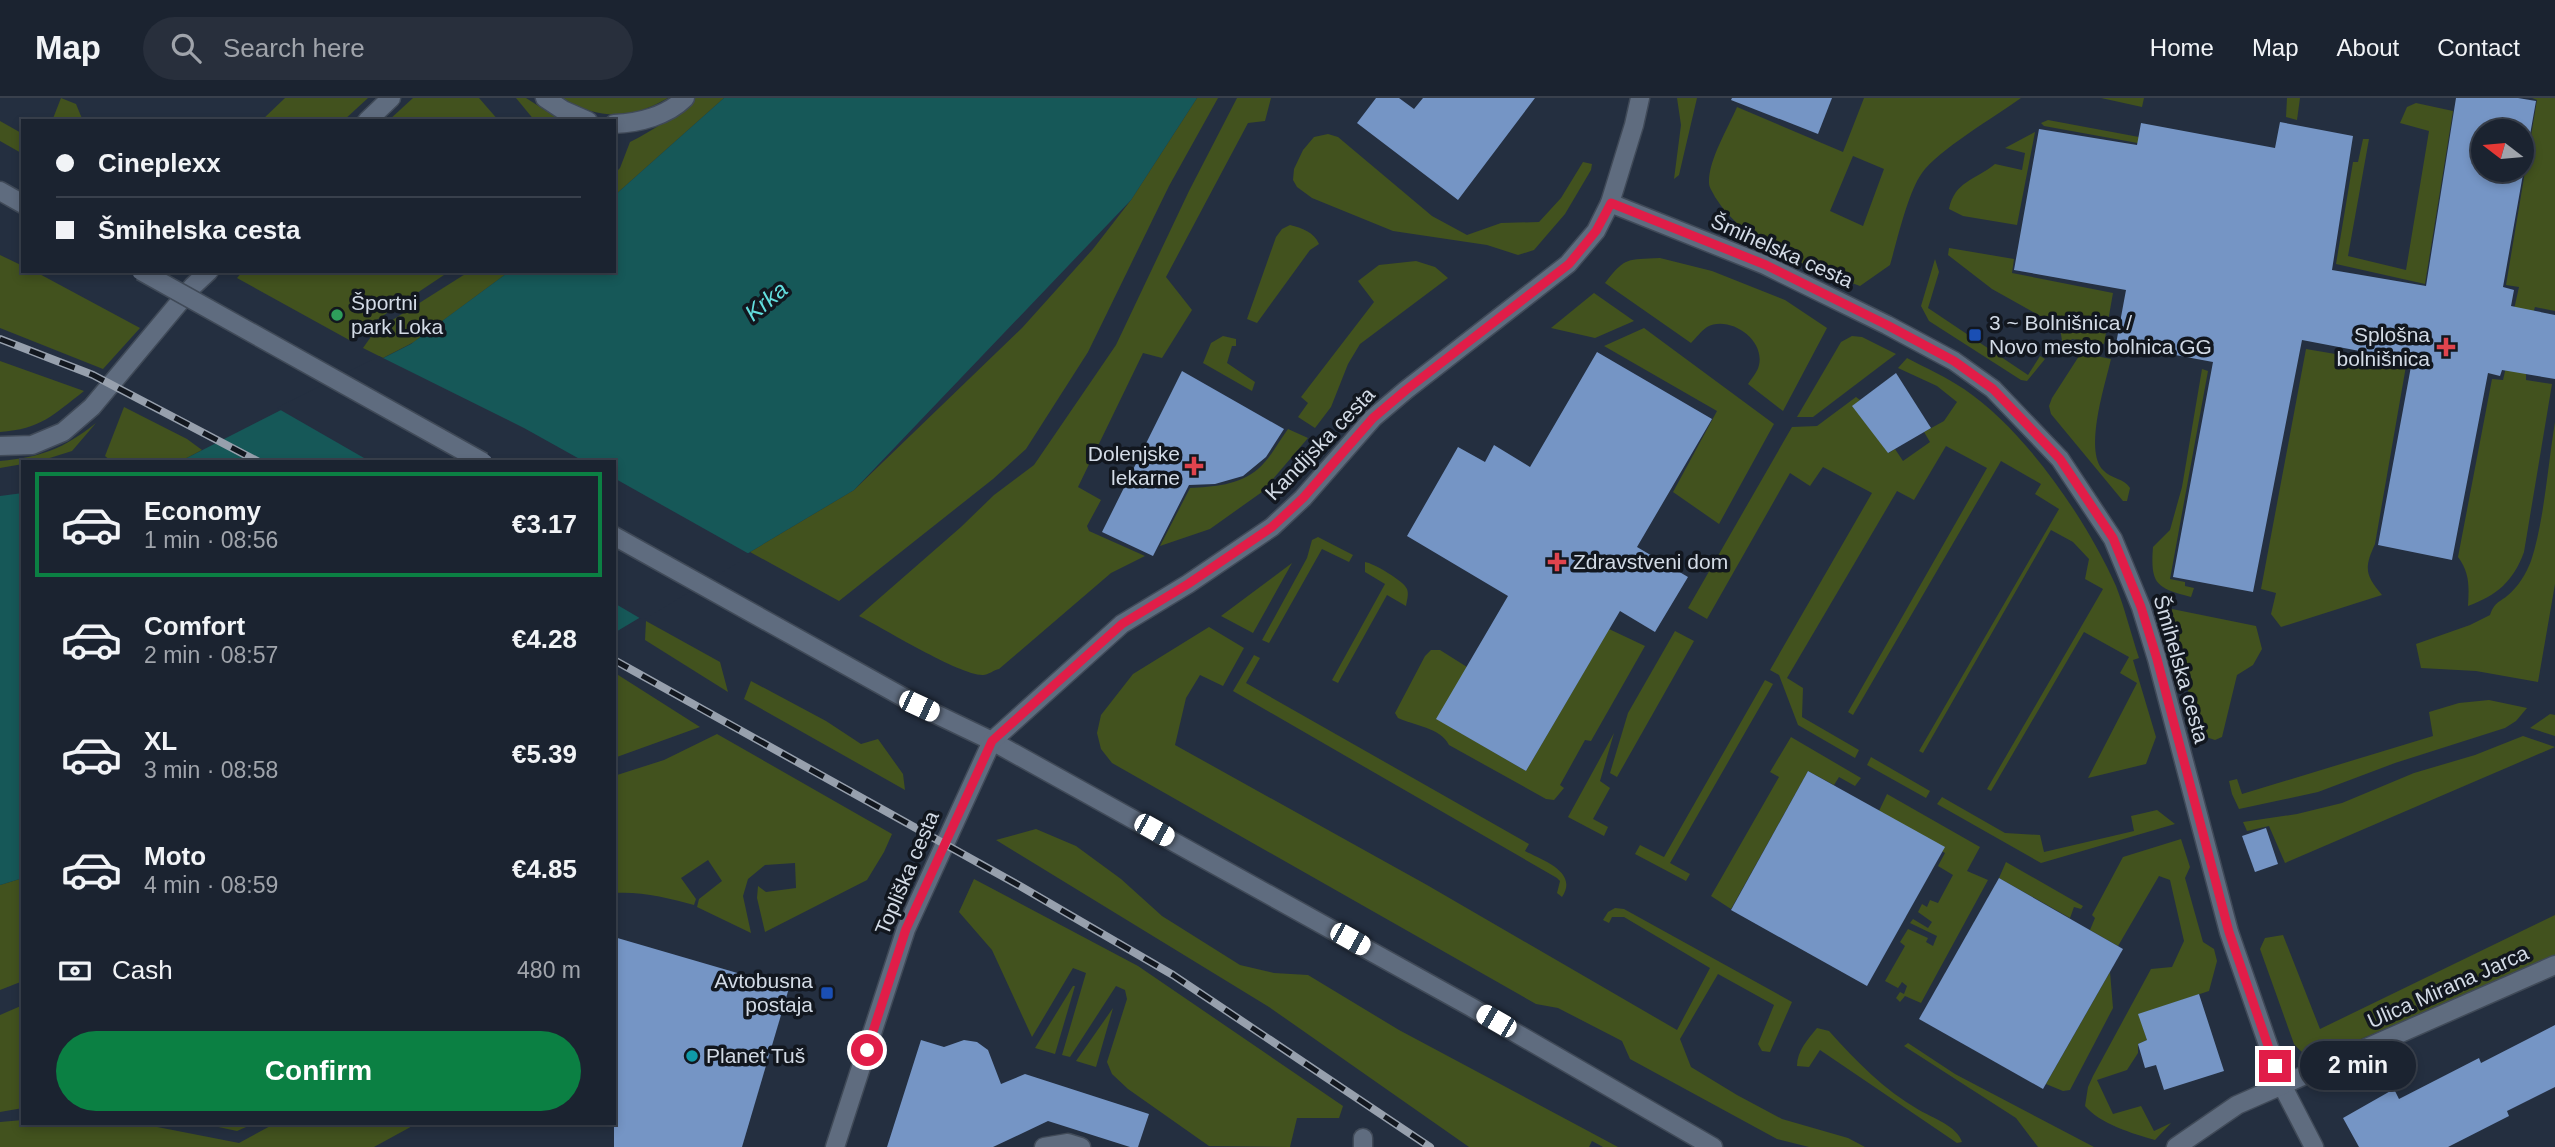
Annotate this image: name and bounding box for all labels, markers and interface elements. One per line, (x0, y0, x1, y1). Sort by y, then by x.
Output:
search box (143, 17, 633, 80)
text: Map (35, 29, 101, 66)
icon: search (167, 29, 205, 67)
text: Search here (223, 33, 365, 63)
text: Home (2150, 34, 2214, 61)
text: Map (2252, 34, 2299, 61)
text: About (2337, 34, 2399, 61)
text: Contact (2437, 34, 2520, 61)
north arrow (2471, 119, 2534, 182)
map controls (2471, 119, 2534, 182)
text: Cineplexx (98, 148, 221, 178)
street label: Šmihelska cesta (1708, 209, 1857, 292)
text: Šmihelska cesta (98, 215, 300, 245)
water label: Krka (740, 276, 792, 326)
place label: Športni park Loka (351, 291, 444, 338)
marker: Športni park Loka (329, 307, 345, 323)
place label: 3 ~ Bolnišnica / Novo mesto bolnica GG (1989, 311, 2212, 358)
place label: Splošna bolnišnica (2337, 323, 2430, 370)
marker: 3 ~ Bolnišnica / Novo mesto bolnica GG (1967, 327, 1983, 343)
marker: Splošna bolnišnica (2436, 337, 2456, 357)
street label: Kandijska cesta (1260, 383, 1379, 505)
place label: Dolenjske lekarne (1088, 442, 1180, 489)
marker: Dolenjske lekarne (1186, 458, 1202, 474)
icon: car (60, 493, 123, 556)
text: Economy (144, 496, 261, 526)
text: €3.17 (512, 509, 577, 539)
text: 1 min · 08:56 (144, 527, 278, 553)
place label: Zdravstveni dom (1573, 550, 1728, 573)
marker: Zdravstveni dom (1547, 552, 1567, 572)
street label: Šmihelska cesta (2149, 592, 2214, 746)
icon: car (60, 608, 123, 671)
text: Comfort (144, 611, 245, 641)
text: €4.28 (512, 624, 577, 654)
text: 2 min · 08:57 (144, 642, 278, 668)
car (896, 688, 943, 724)
icon: car (60, 723, 123, 786)
text: XL (144, 726, 177, 756)
text: €5.39 (512, 739, 577, 769)
text: 3 min · 08:58 (144, 757, 278, 783)
street label: Topliška cesta (870, 807, 943, 938)
car (1131, 811, 1178, 849)
icon: car (60, 838, 123, 901)
text: Moto (144, 841, 206, 871)
text: €4.85 (512, 854, 577, 884)
text: 4 min · 08:59 (144, 872, 278, 898)
car (1327, 920, 1374, 958)
street label: Ulica Mirana Jarca (2364, 941, 2532, 1032)
icon: cash (56, 952, 94, 990)
text: Cash (112, 955, 173, 985)
text: 480 m (517, 957, 581, 983)
place label: Avtobusna postaja (714, 969, 813, 1016)
marker: Avtobusna postaja (819, 985, 835, 1001)
car (1473, 1001, 1520, 1041)
button: Confirm (56, 1031, 581, 1111)
route start (851, 1034, 883, 1066)
callout: 2 min (2300, 1042, 2415, 1090)
place label: Planet Tuš (706, 1044, 805, 1067)
marker: Planet Tuš (684, 1048, 700, 1064)
route end (2259, 1050, 2291, 1082)
text: 2 min (2328, 1052, 2388, 1078)

